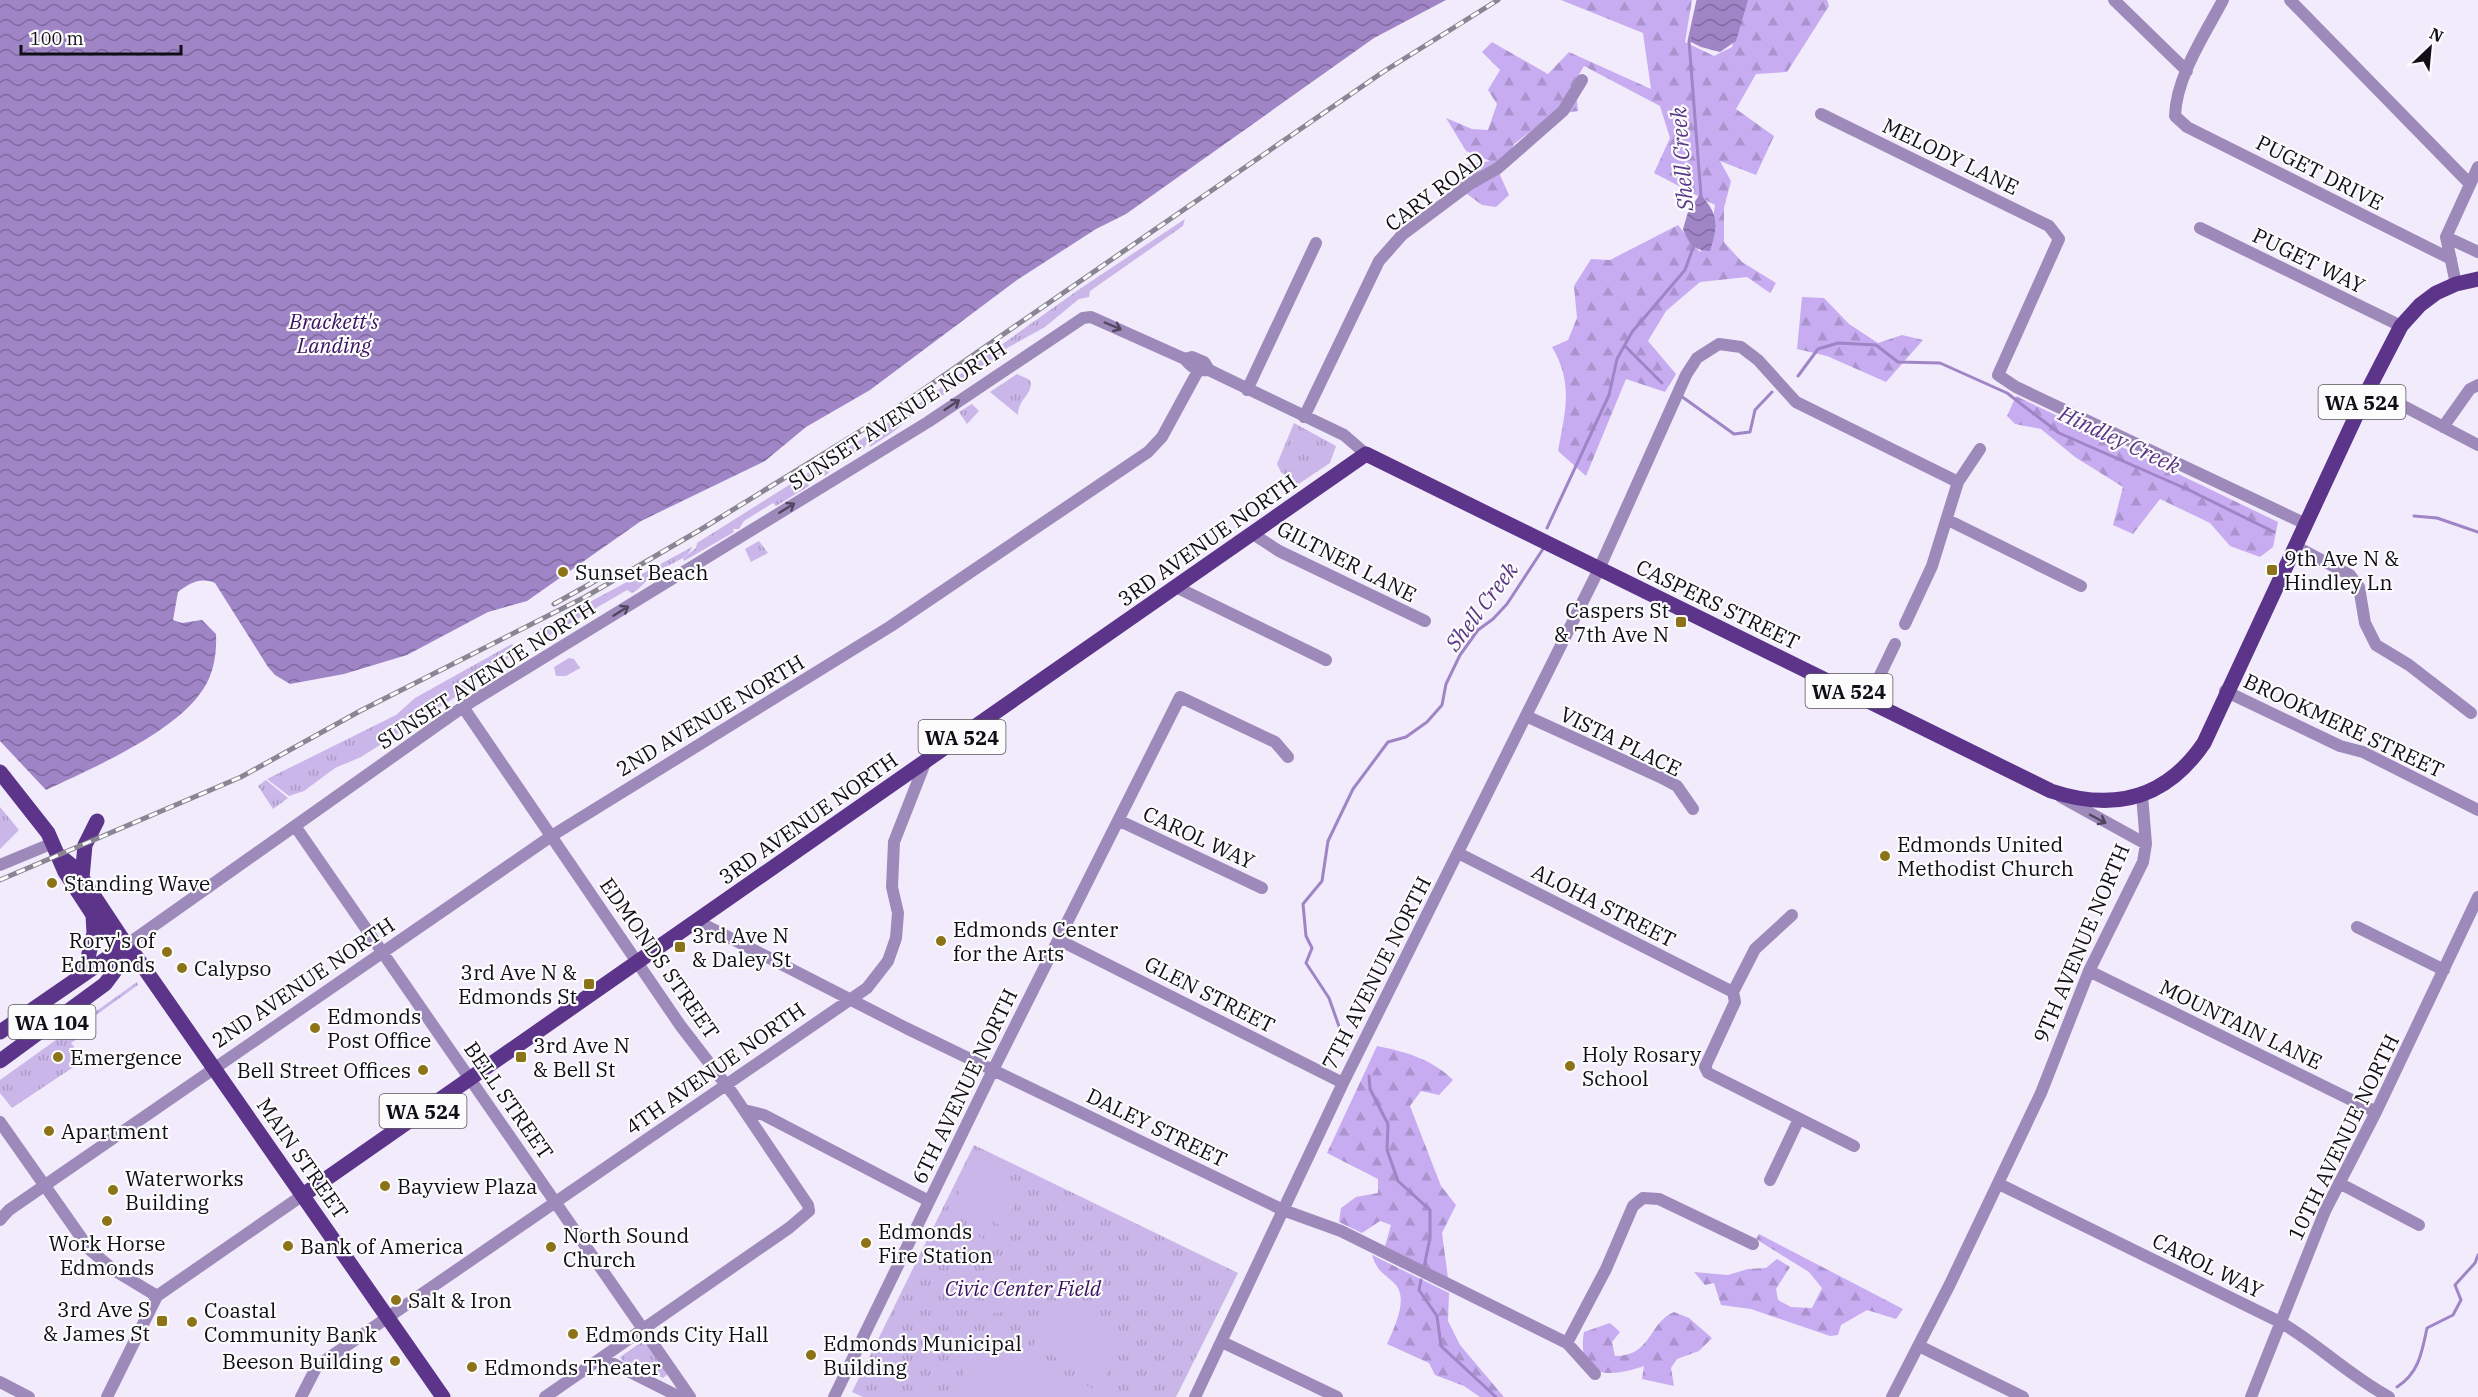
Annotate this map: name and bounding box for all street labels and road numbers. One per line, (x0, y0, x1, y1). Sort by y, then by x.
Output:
street label: MELODY LANE (1878, 111, 2024, 201)
street label: PUGET DRIVE (2252, 128, 2388, 216)
street label: CARY ROAD (1379, 145, 1489, 237)
street label: PUGET WAY (2248, 221, 2370, 299)
street label: SUNSET AVENUE NORTH (783, 334, 1011, 496)
road number: WA 524 (2318, 385, 2406, 419)
street label: 3RD AVENUE NORTH (1112, 468, 1302, 612)
street label: GILTNER LANE (1273, 514, 1421, 608)
street label: CASPERS STREET (1632, 552, 1804, 656)
street label: SUNSET AVENUE NORTH (372, 593, 600, 755)
street label: 2ND AVENUE NORTH (611, 648, 809, 782)
street label: BROOKMERE STREET (2239, 666, 2449, 784)
road number: WA 524 (1806, 674, 1892, 708)
street label: VISTA PLACE (1556, 700, 1686, 782)
road number: WA 524 (918, 720, 1006, 754)
street label: 3RD AVENUE NORTH (713, 746, 903, 890)
street label: CAROL WAY (1139, 799, 1259, 875)
street label: 9TH AVENUE NORTH (2026, 839, 2136, 1047)
street label: ALOHA STREET (1527, 857, 1681, 953)
street label: 7TH AVENUE NORTH (1315, 871, 1437, 1075)
street label: EDMONDS STREET (594, 872, 726, 1044)
street label: 2ND AVENUE NORTH (206, 910, 400, 1054)
street label: GLEN STREET (1140, 949, 1280, 1039)
street label: MOUNTAIN LANE (2155, 973, 2327, 1075)
street label: 6TH AVENUE NORTH (905, 984, 1023, 1188)
street label: 4TH AVENUE NORTH (619, 995, 811, 1141)
road number: WA 104 (8, 1005, 96, 1039)
street label: 10TH AVENUE NORTH (2281, 1029, 2405, 1245)
street label: BELL STREET (458, 1036, 560, 1164)
street label: DALEY STREET (1082, 1081, 1232, 1173)
street label: MAIN STREET (251, 1092, 355, 1224)
road number: WA 524 (380, 1094, 466, 1128)
street label: CAROL WAY (2148, 1226, 2268, 1304)

